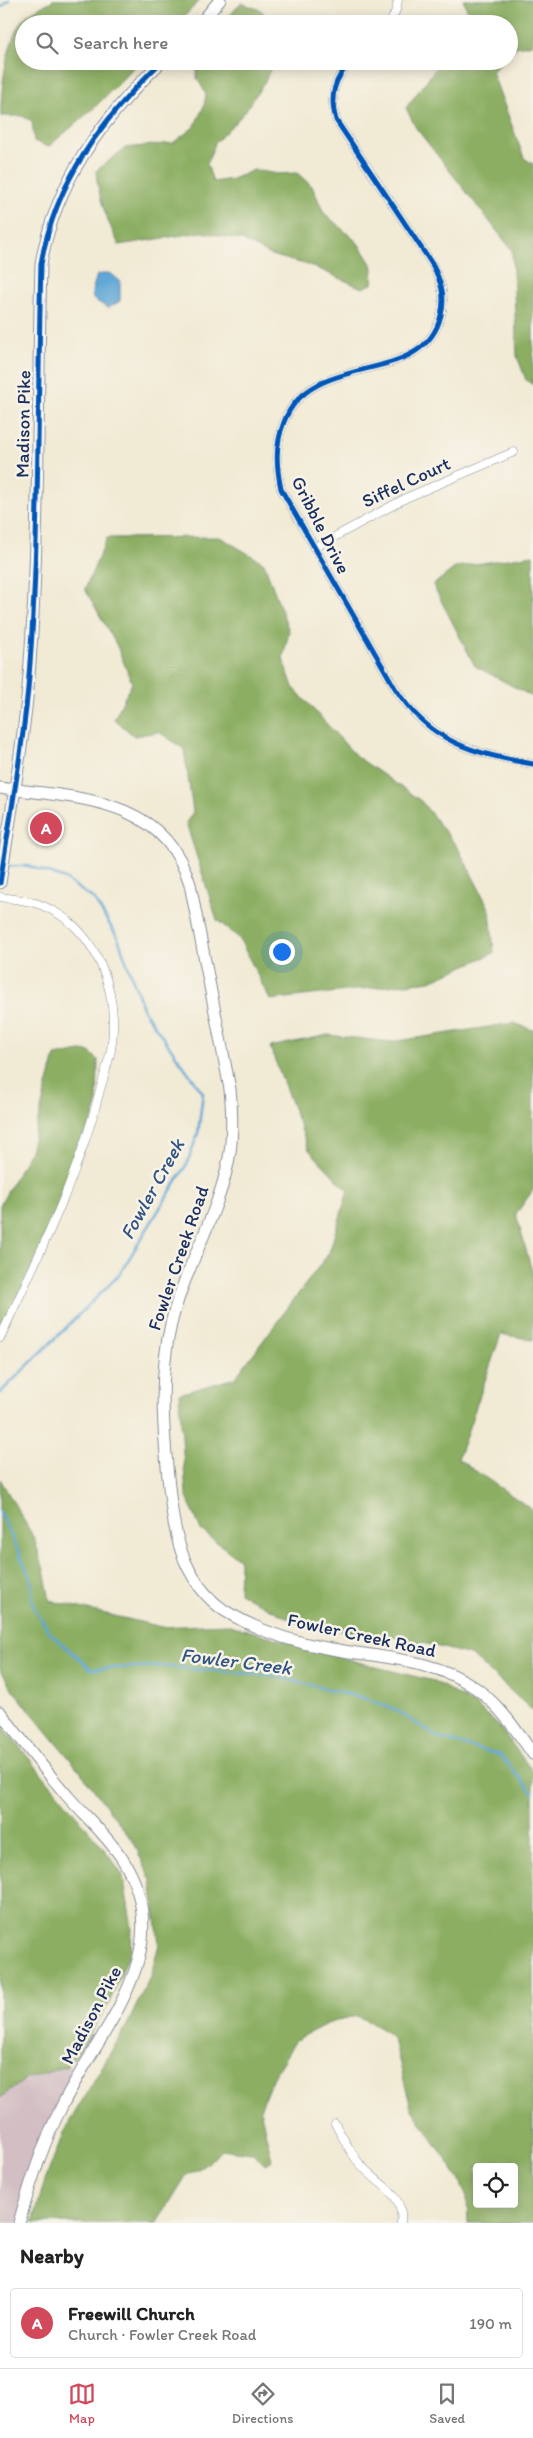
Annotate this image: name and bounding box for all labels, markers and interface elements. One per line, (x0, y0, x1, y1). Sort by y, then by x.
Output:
search box (15, 15, 518, 70)
icon: search (33, 29, 61, 57)
text: Search here (73, 31, 168, 54)
street label: Madison Pike (11, 370, 35, 478)
street label: Siffel Court (358, 452, 454, 512)
street label: Gribble Drive (287, 472, 355, 578)
pin: A (30, 809, 62, 847)
your location (269, 939, 295, 965)
water label: Fowler Creek (115, 1133, 190, 1243)
street label: Fowler Creek Road (142, 1182, 214, 1333)
street label: Fowler Creek Road (286, 1608, 439, 1662)
water label: Fowler Creek (179, 1642, 294, 1680)
street label: Madison Pike (56, 1962, 126, 2068)
map controls (473, 2163, 518, 2208)
button: locate (473, 2163, 518, 2208)
text: Nearby (20, 2243, 84, 2268)
text: Freewill Church (68, 2302, 195, 2325)
text: A (32, 2314, 42, 2333)
text: 190 m (469, 2314, 512, 2333)
text: Church · Fowler Creek Road (68, 2325, 256, 2344)
tab: Map (68, 2380, 96, 2427)
tab: Directions (232, 2380, 293, 2427)
tab: Saved (429, 2380, 465, 2427)

